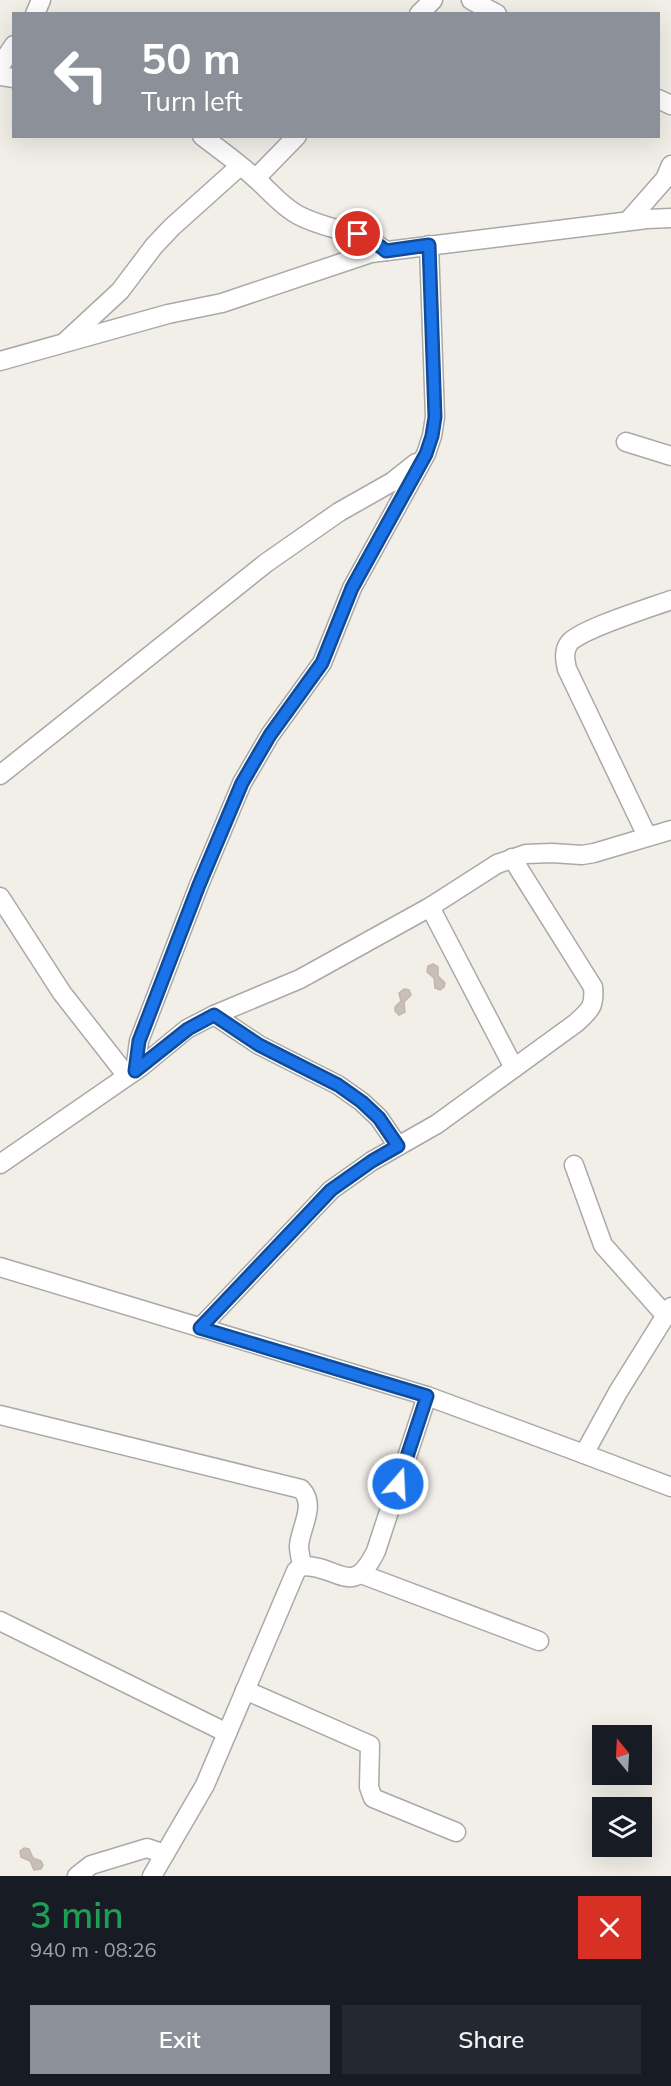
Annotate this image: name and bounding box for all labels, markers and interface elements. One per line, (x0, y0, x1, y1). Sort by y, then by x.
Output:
text: 50 m (141, 32, 241, 85)
icon: left (42, 36, 120, 114)
text: Turn left (141, 84, 243, 118)
pin (332, 208, 383, 259)
icon: arrive (341, 217, 374, 250)
position arrow (366, 1452, 430, 1516)
north arrow (592, 1725, 652, 1785)
map controls (592, 1725, 652, 1857)
button: layers (592, 1797, 652, 1857)
text: 3 min (30, 1892, 124, 1937)
button: close (578, 1896, 641, 1959)
text: 940 m · 08:26 (30, 1937, 156, 1962)
button: Exit (30, 2005, 330, 2074)
button: Share (342, 2005, 641, 2074)

